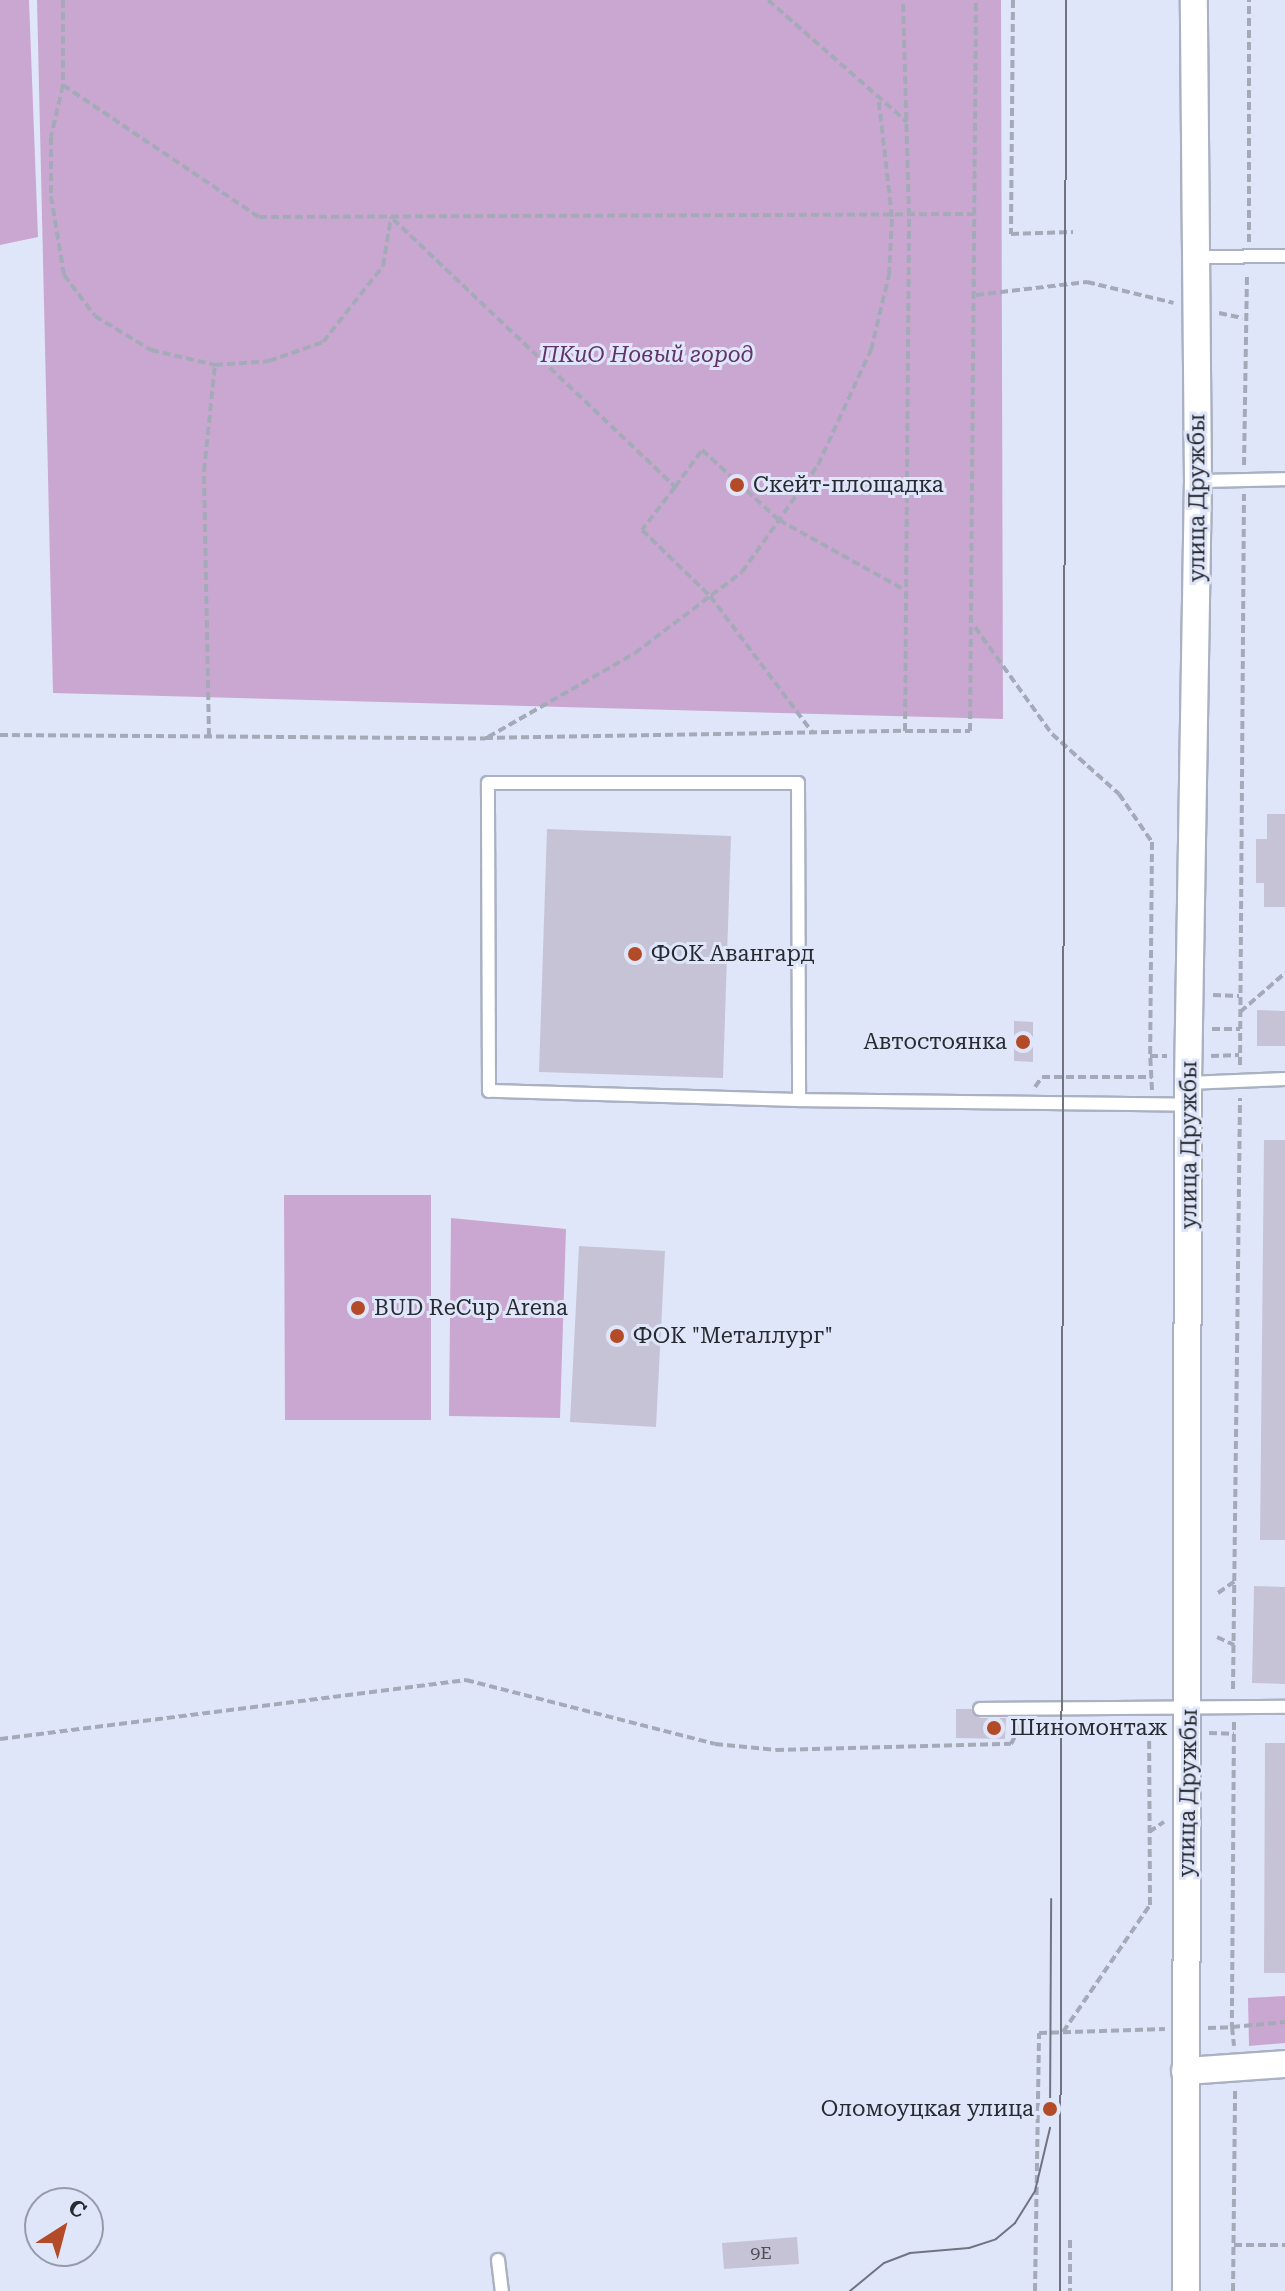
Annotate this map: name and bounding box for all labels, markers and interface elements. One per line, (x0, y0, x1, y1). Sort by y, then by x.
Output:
park label: ПКиО Новый город (540, 342, 754, 368)
street label: улица Дружбы (1184, 414, 1210, 582)
place label: Скейт-площадка (753, 472, 944, 498)
marker: Скейт-площадка (728, 476, 746, 494)
place label: ФОК Авангард (651, 941, 815, 967)
marker: ФОК Авангард (626, 945, 644, 963)
place label: Автостоянка (863, 1029, 1007, 1055)
marker: Автостоянка (1014, 1033, 1032, 1051)
street label: улица Дружбы (1176, 1061, 1202, 1229)
place label: BUD ReCup Arena (374, 1295, 568, 1321)
marker: BUD ReCup Arena (349, 1299, 367, 1317)
place label: ФОК "Металлург" (633, 1323, 833, 1349)
marker: ФОК "Металлург" (608, 1327, 626, 1345)
street label: улица Дружбы (1173, 1709, 1203, 1877)
place label: Шиномонтаж (1010, 1715, 1168, 1741)
marker: Шиномонтаж (985, 1719, 1003, 1737)
place label: Оломоуцкая улица (821, 2096, 1034, 2122)
marker: Оломоуцкая улица (1041, 2100, 1059, 2118)
north arrow (24, 2187, 104, 2267)
text: С (64, 2194, 91, 2223)
house number: 9Е (750, 2242, 772, 2264)

